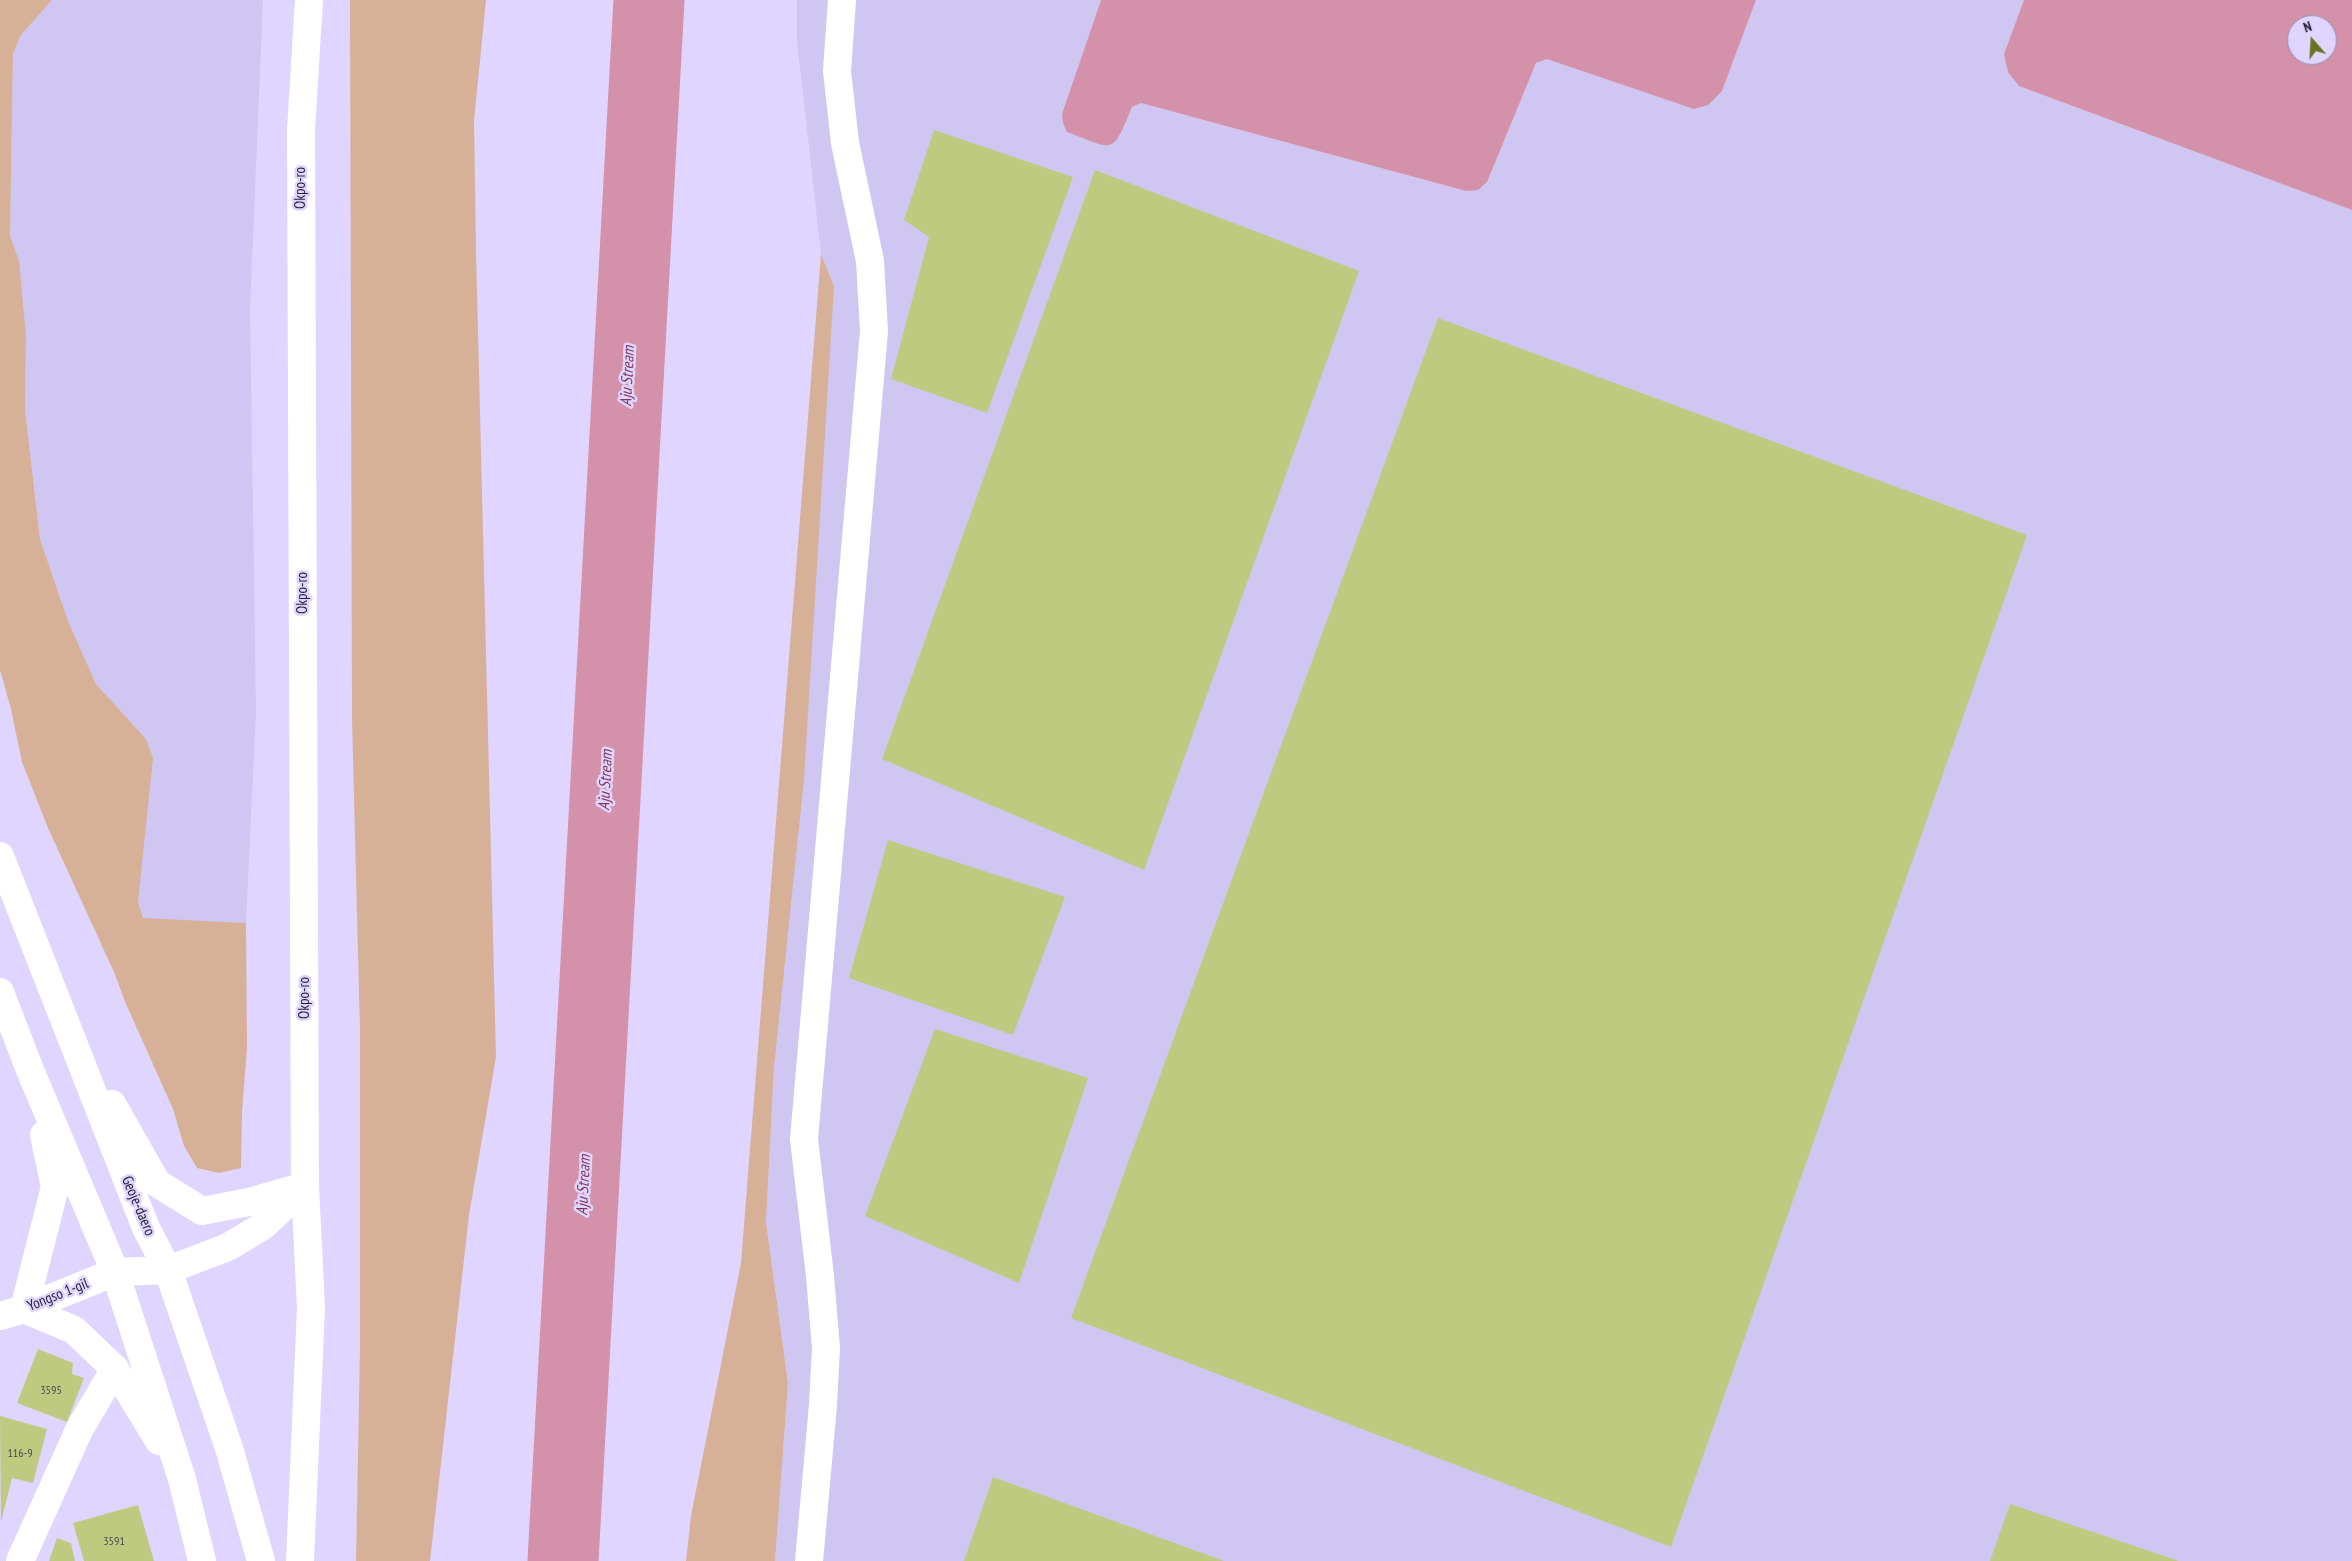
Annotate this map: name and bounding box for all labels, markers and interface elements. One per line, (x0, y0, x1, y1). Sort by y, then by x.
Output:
north arrow (2287, 15, 2337, 65)
text: N (2301, 17, 2314, 37)
street label: Okpo-ro (292, 167, 310, 209)
water label: Aju Stream (617, 345, 639, 407)
street label: Okpo-ro (294, 572, 312, 614)
water label: Aju Stream (595, 749, 617, 811)
street label: Okpo-ro (296, 977, 314, 1019)
water label: Aju Stream (573, 1154, 595, 1216)
street label: Geoje-daero (117, 1173, 159, 1239)
street label: Yongso 1-gil (25, 1275, 91, 1315)
house number: 3595 (40, 1384, 62, 1398)
house number: 116-9 (7, 1447, 33, 1461)
house number: 3591 (103, 1535, 125, 1549)

